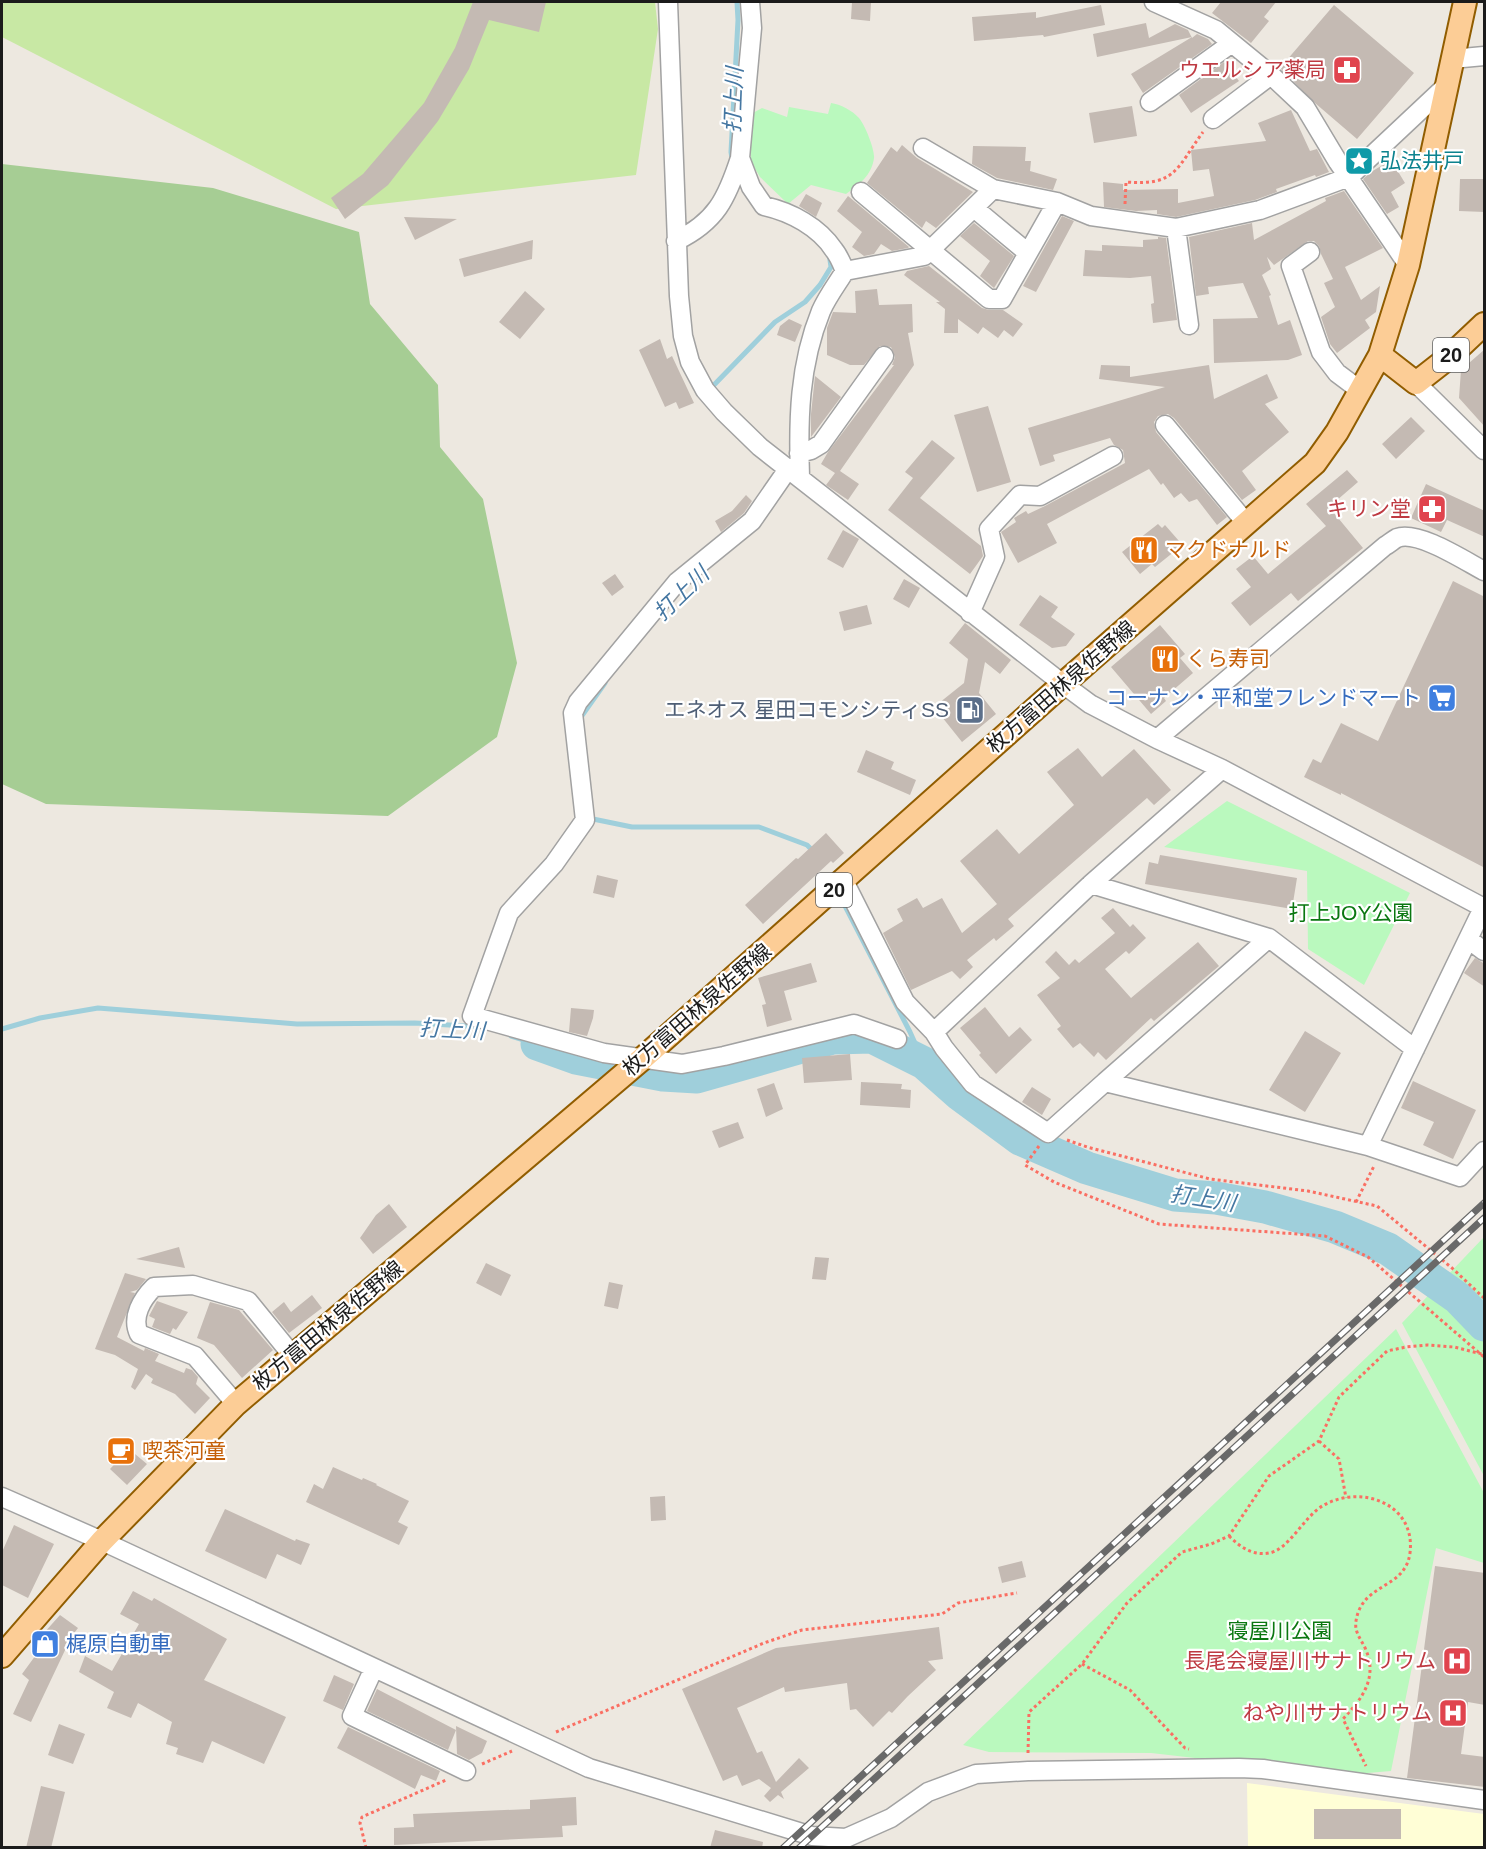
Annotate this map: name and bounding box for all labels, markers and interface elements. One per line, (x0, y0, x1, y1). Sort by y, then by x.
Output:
pharmacy icon: ウエルシア薬局 (1331, 54, 1363, 86)
place label: ウエルシア薬局 (1179, 58, 1326, 81)
water label: 打上川 (720, 65, 747, 133)
place icon: 弘法井戸 (1343, 145, 1375, 177)
place label: 弘法井戸 (1380, 149, 1464, 172)
road number: 20 (1433, 338, 1469, 372)
pharmacy icon: キリン堂 (1416, 493, 1448, 525)
place label: キリン堂 (1327, 497, 1411, 520)
restaurant icon: マクドナルド (1128, 534, 1160, 566)
place label: マクドナルド (1165, 538, 1291, 561)
water label: 打上川 (649, 560, 715, 625)
street label: 枚方富田林泉佐野線 (982, 616, 1140, 757)
restaurant icon: くら寿司 (1149, 643, 1181, 675)
place label: くら寿司 (1186, 647, 1270, 670)
supermarket icon: コーナン・平和堂フレンドマート (1426, 682, 1458, 714)
place label: コーナン・平和堂フレンドマート (1106, 686, 1421, 709)
fuel station icon: エネオス 星田コモンシティSS (954, 694, 986, 726)
place label: エネオス 星田コモンシティSS (664, 698, 949, 721)
road number: 20 (816, 873, 852, 907)
park label: 打上JOY公園 (1289, 901, 1413, 924)
street label: 枚方富田林泉佐野線 (618, 939, 776, 1080)
water label: 打上川 (418, 1015, 488, 1044)
water label: 打上川 (1168, 1181, 1239, 1216)
street label: 枚方富田林泉佐野線 (248, 1256, 407, 1395)
cafe icon: 喫茶河童 (105, 1435, 137, 1467)
place label: 喫茶河童 (142, 1439, 226, 1462)
park label: 寝屋川公園 (1228, 1619, 1333, 1642)
shop icon: 梶原自動車 (29, 1628, 61, 1660)
place label: 梶原自動車 (66, 1632, 171, 1655)
hospital icon: 長尾会寝屋川サナトリウム (1441, 1645, 1473, 1677)
place label: 長尾会寝屋川サナトリウム (1184, 1649, 1436, 1672)
hospital icon: ねや川サナトリウム (1437, 1697, 1469, 1729)
place label: ねや川サナトリウム (1243, 1701, 1432, 1724)

